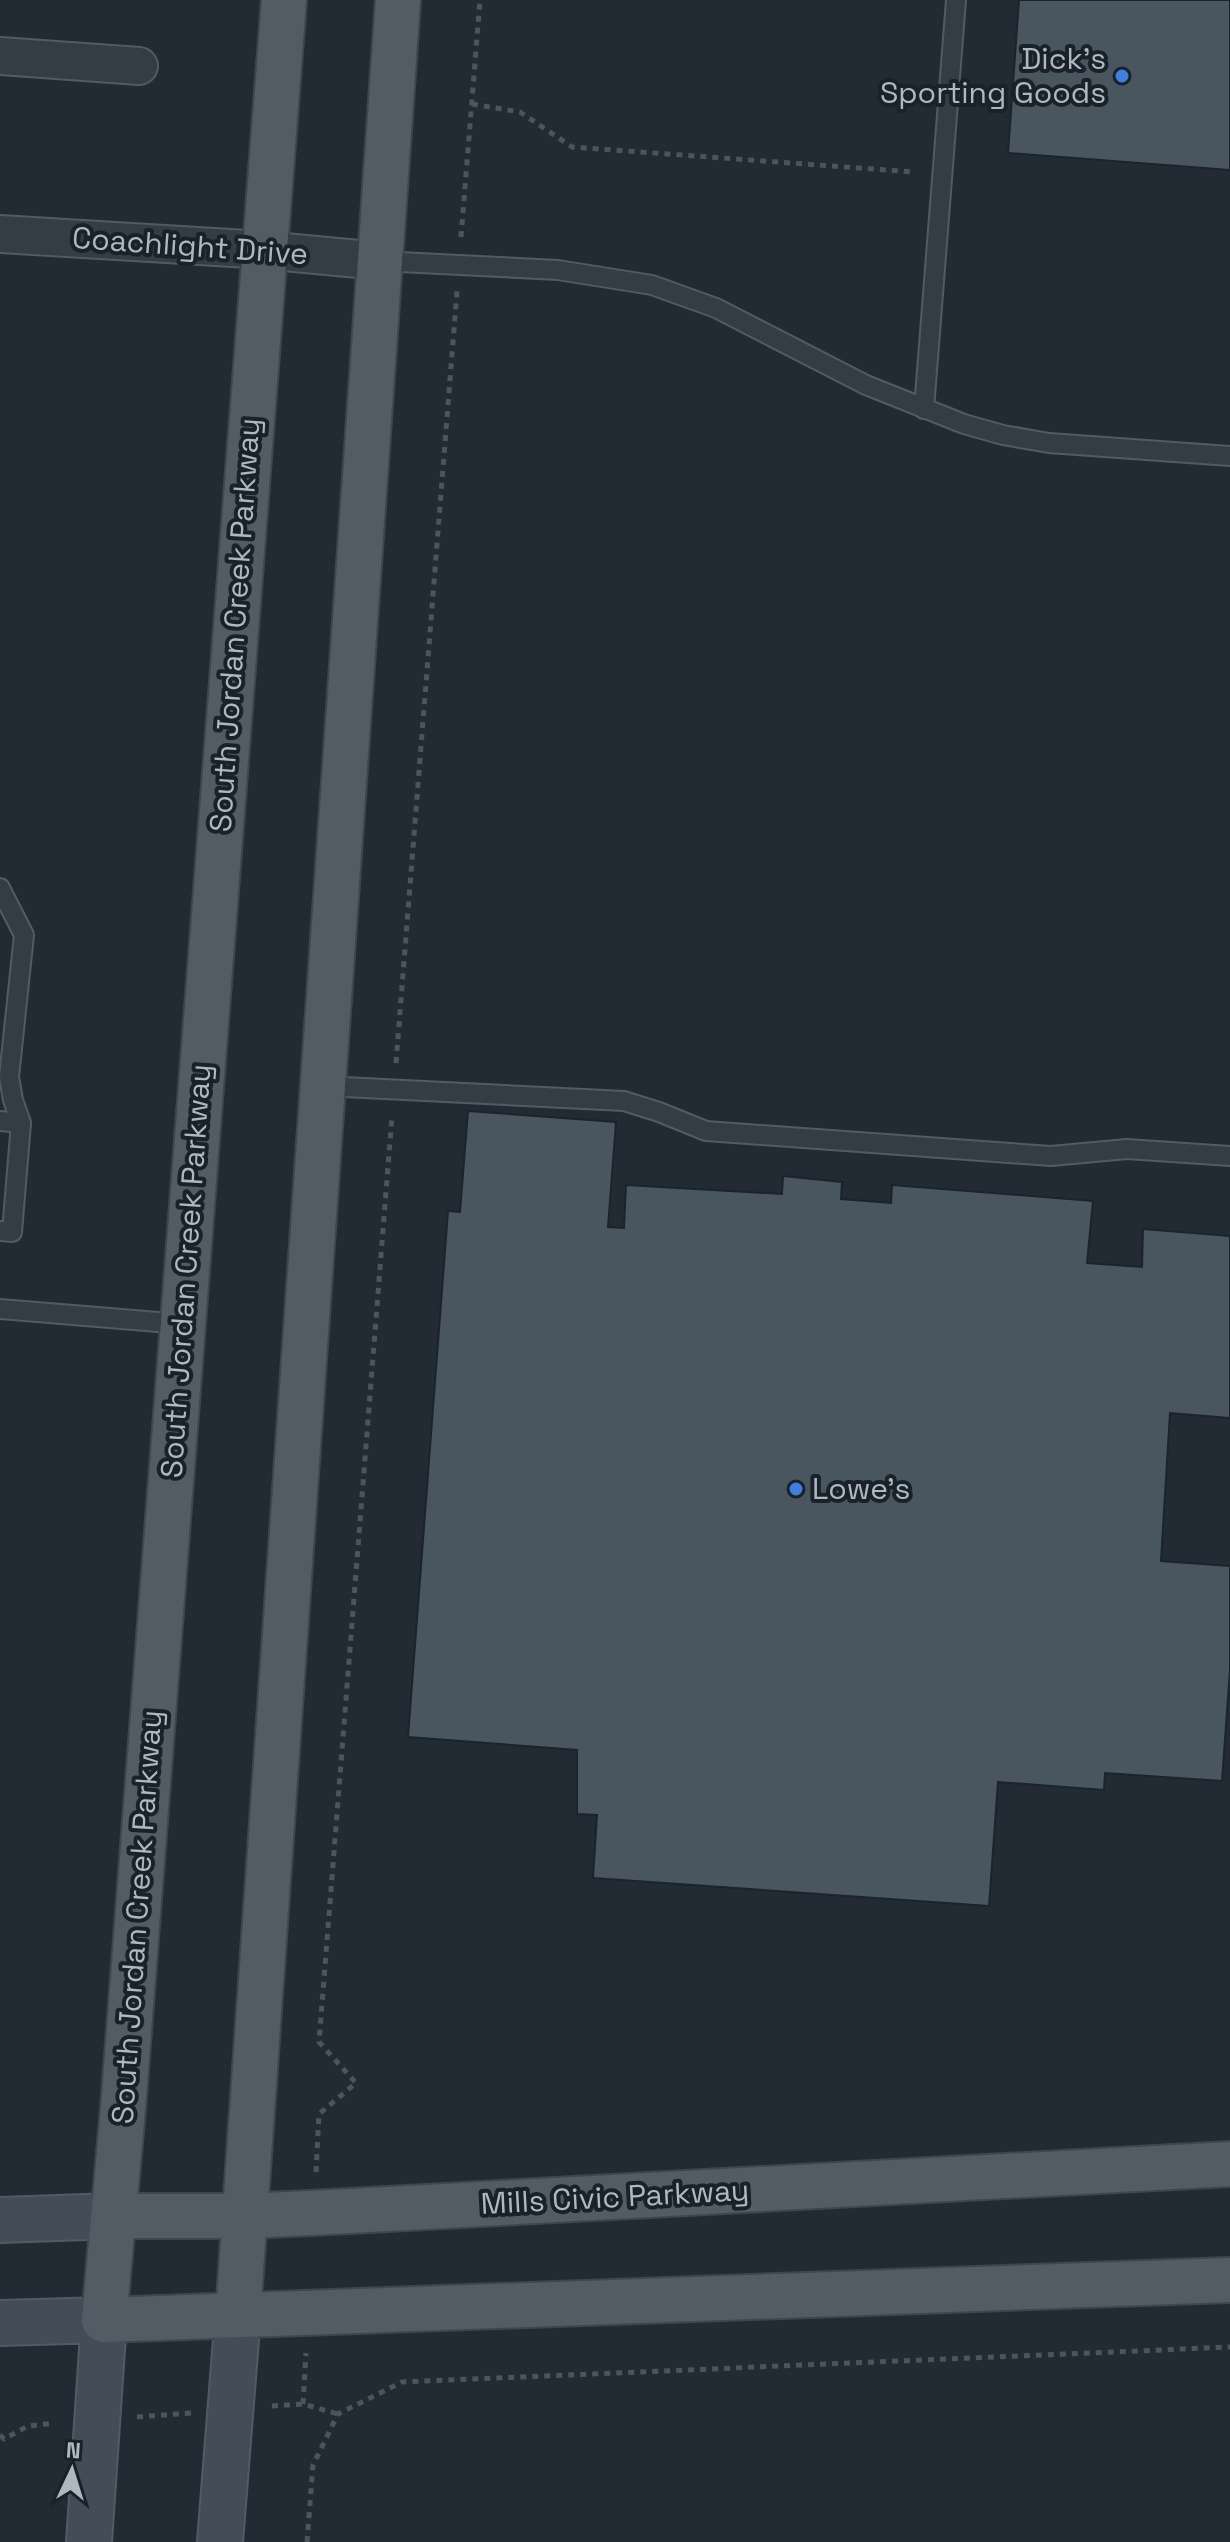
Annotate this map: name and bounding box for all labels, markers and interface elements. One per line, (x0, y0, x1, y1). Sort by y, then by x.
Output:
place label: Dick's Sporting Goods (880, 39, 1106, 112)
marker: Dick's Sporting Goods (1113, 67, 1131, 85)
street label: Coachlight Drive (71, 218, 309, 273)
street label: South Jordan Creek Parkway (201, 417, 268, 833)
street label: South Jordan Creek Parkway (152, 1063, 219, 1479)
place label: Lowe's (812, 1469, 910, 1508)
marker: Lowe's (787, 1480, 805, 1498)
street label: South Jordan Creek Parkway (103, 1709, 170, 2125)
street label: Mills Civic Parkway (480, 2170, 750, 2223)
north arrow (32, 2430, 112, 2510)
text: N (65, 2436, 82, 2465)

